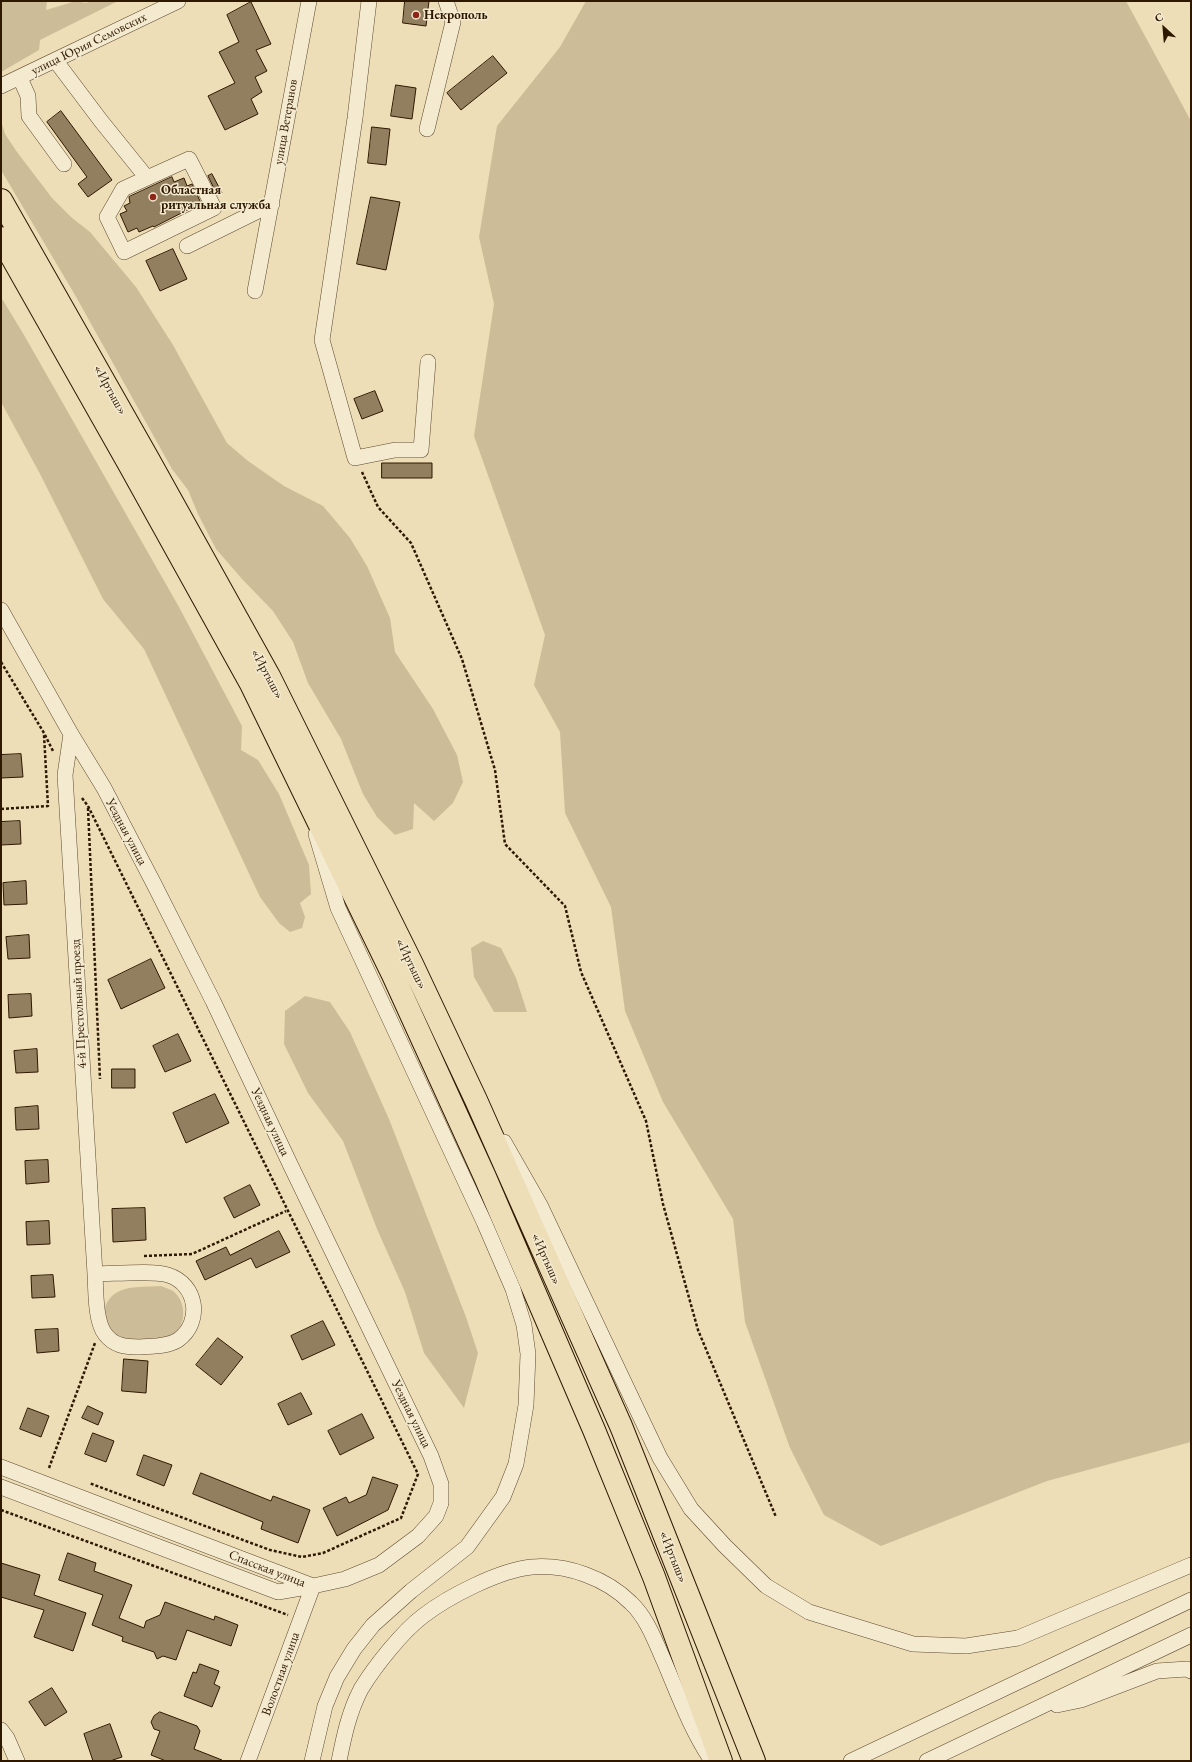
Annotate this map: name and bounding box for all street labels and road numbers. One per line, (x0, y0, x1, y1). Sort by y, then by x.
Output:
street label: улица Юрия Семовских (29, 9, 149, 79)
street label: улица Ветеранов (271, 78, 301, 166)
street label: «Иртыш» (90, 362, 130, 418)
street label: «Иртыш» (247, 646, 287, 702)
street label: Уездная улица (102, 796, 150, 868)
street label: «Иртыш» (392, 936, 430, 992)
street label: 4-й Престольный проезд (68, 939, 90, 1069)
street label: Уездная улица (247, 1085, 293, 1159)
street label: «Иртыш» (528, 1231, 564, 1287)
street label: Уездная улица (388, 1378, 434, 1450)
street label: «Иртыш» (655, 1529, 691, 1585)
street label: Спасская улица (226, 1547, 308, 1591)
street label: Волостная улица (259, 1630, 303, 1718)

